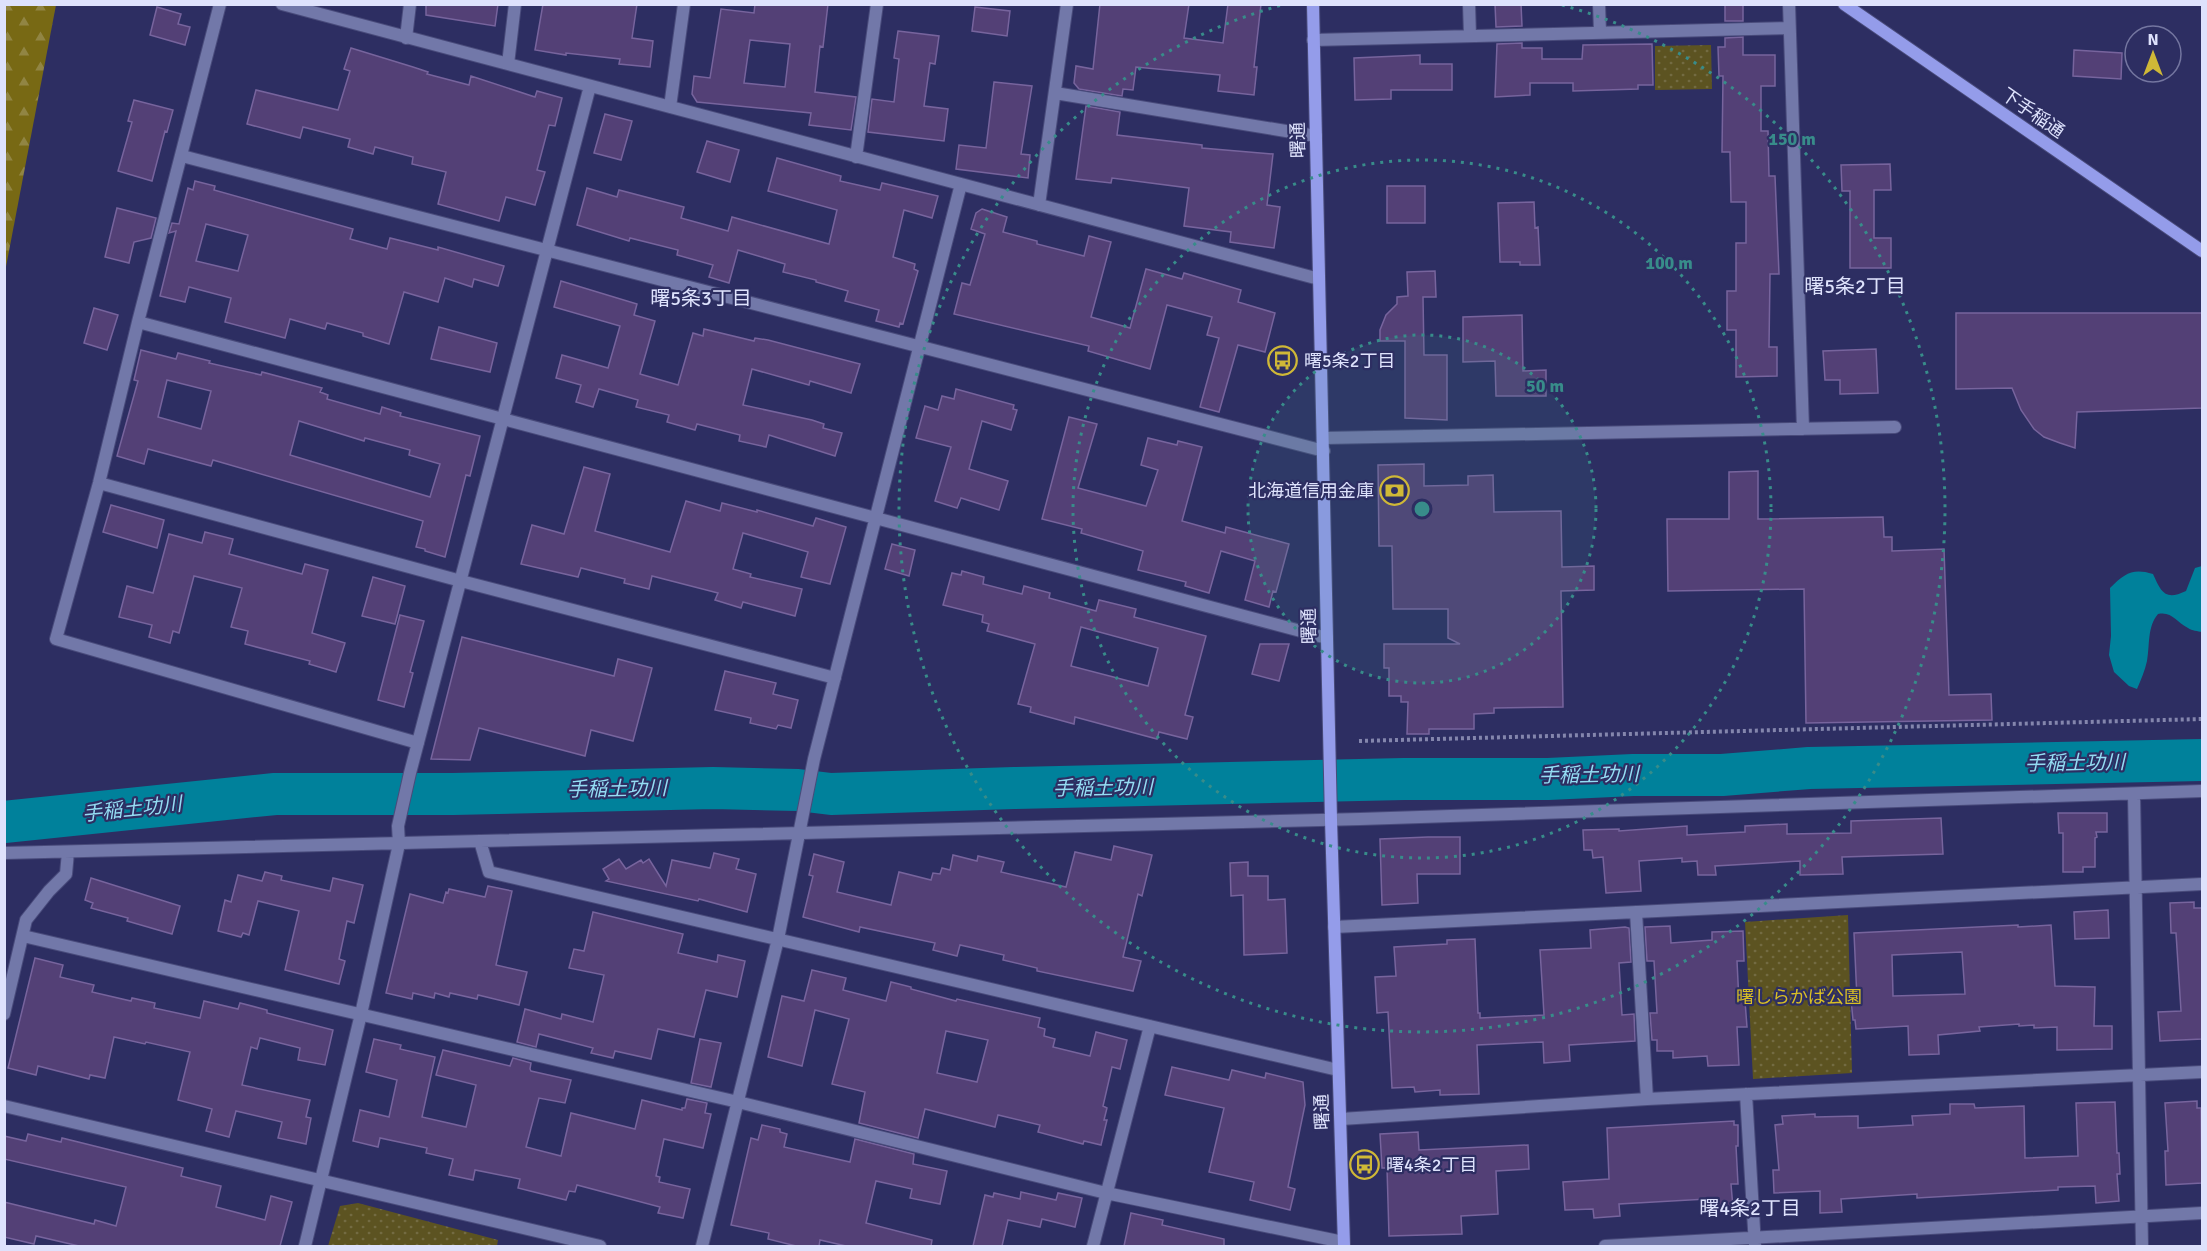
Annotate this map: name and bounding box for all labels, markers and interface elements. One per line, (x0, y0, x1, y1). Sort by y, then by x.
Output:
north arrow (2123, 24, 2183, 84)
text: N (2147, 30, 2159, 50)
street label: 下手稲通 (1997, 83, 2069, 143)
street label: 曙通 (1287, 122, 1309, 158)
text: 150 m (1768, 128, 1816, 150)
text: 100 m (1645, 252, 1693, 274)
district label: 曙5条2丁目 (1804, 274, 1906, 299)
district label: 曙5条3丁目 (650, 286, 752, 311)
bus stop icon: 曙5条2丁目 (1267, 345, 1299, 377)
place label: 曙5条2丁目 (1304, 350, 1395, 372)
text: 50 m (1526, 375, 1564, 397)
bank icon: 北海道信用金庫 (1379, 475, 1411, 507)
place label: 北海道信用金庫 (1248, 480, 1374, 502)
centre of rings (1412, 499, 1432, 519)
street label: 曙通 (1298, 608, 1320, 644)
water label: 手稲土功川 (2025, 750, 2127, 776)
water label: 手稲土功川 (1539, 762, 1641, 788)
water label: 手稲土功川 (1053, 775, 1155, 801)
water label: 手稲土功川 (567, 776, 669, 802)
water label: 手稲土功川 (81, 791, 185, 827)
park label: 曙しらかば公園 (1736, 986, 1862, 1008)
street label: 曙通 (1310, 1094, 1334, 1130)
bus stop icon: 曙4条2丁目 (1349, 1149, 1381, 1181)
place label: 曙4条2丁目 (1386, 1154, 1477, 1176)
district label: 曙4条2丁目 (1699, 1196, 1801, 1221)

